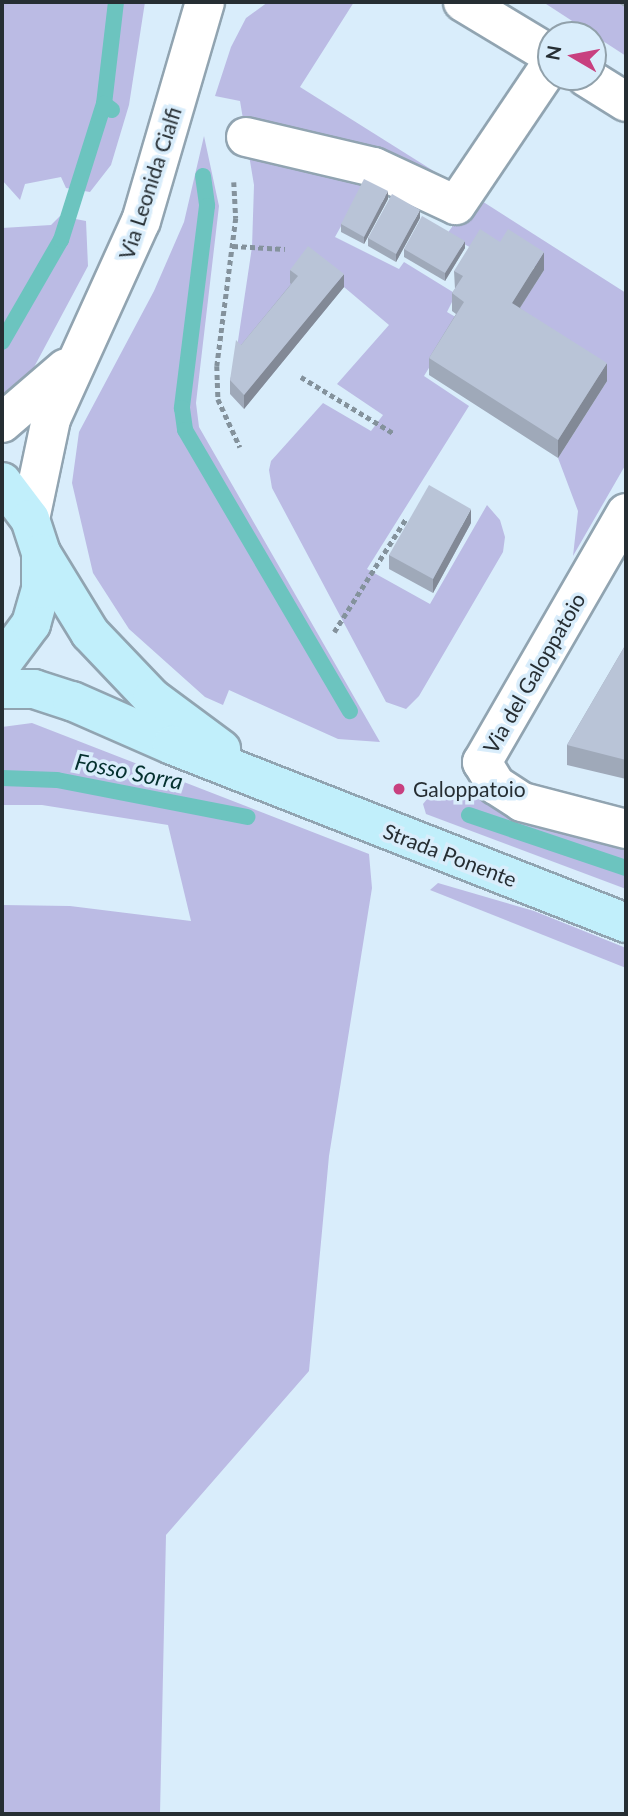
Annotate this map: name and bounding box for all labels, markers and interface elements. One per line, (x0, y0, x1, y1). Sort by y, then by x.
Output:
north arrow (537, 21, 607, 91)
text: N (540, 43, 565, 62)
street label: Via Leonida Cialfi (113, 104, 187, 262)
street label: Via del Galoppatoio (478, 588, 590, 758)
water label: Fosso Sorra (73, 747, 185, 795)
place label: Galoppatoio (413, 776, 526, 802)
marker: Galoppatoio (391, 781, 407, 797)
street label: Strada Ponente (380, 818, 520, 892)

